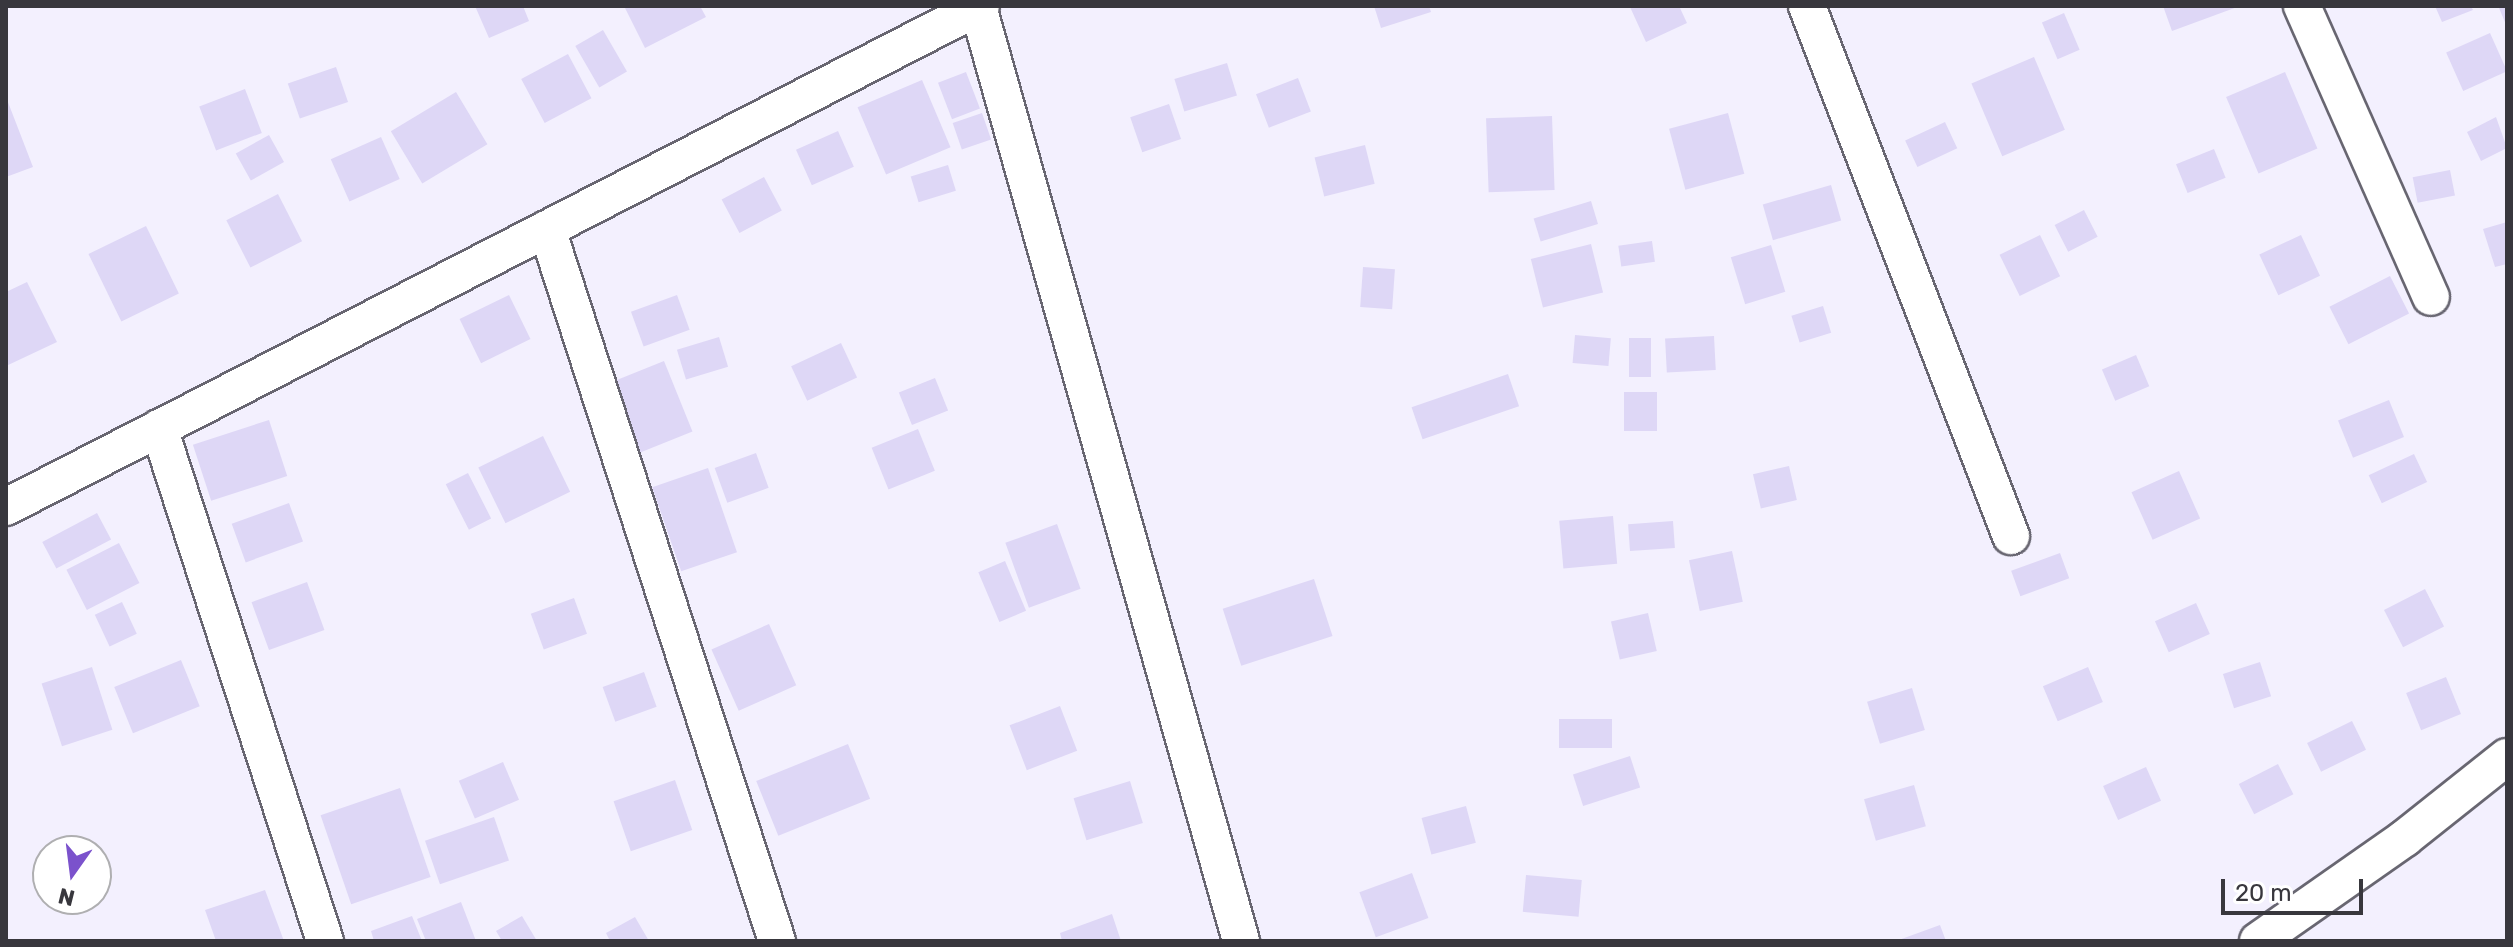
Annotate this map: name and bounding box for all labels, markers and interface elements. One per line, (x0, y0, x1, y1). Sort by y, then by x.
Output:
north arrow (32, 835, 112, 915)
scale bar (2225, 863, 2367, 913)
text: 20 m (2235, 879, 2292, 907)
text: N (56, 882, 78, 912)

